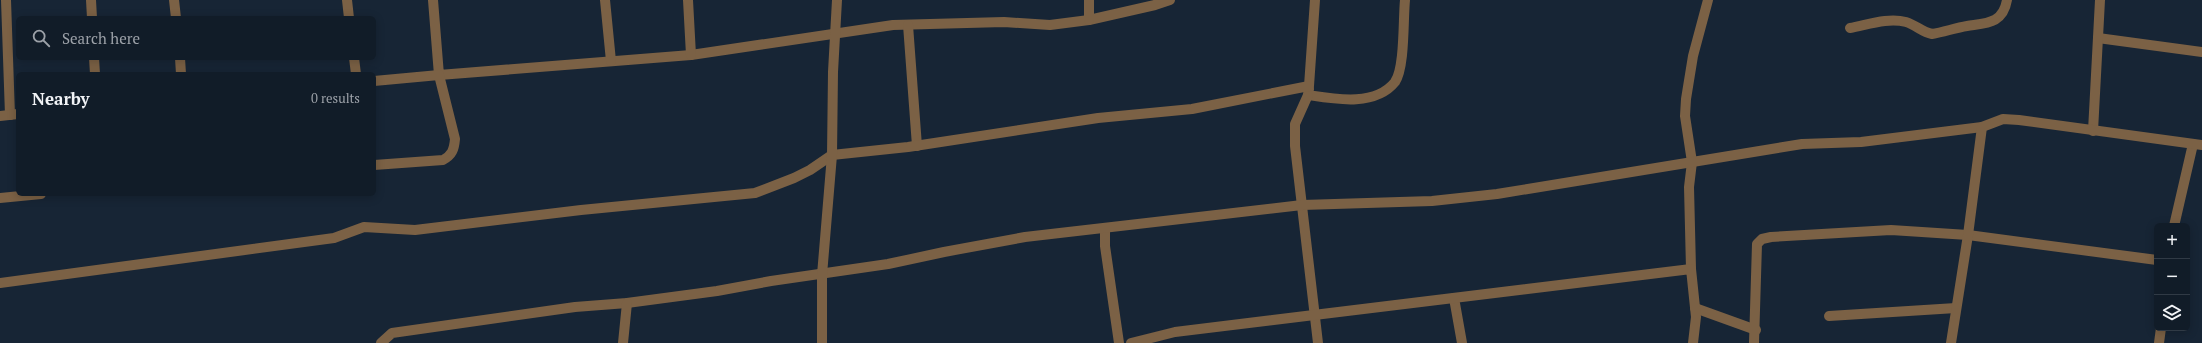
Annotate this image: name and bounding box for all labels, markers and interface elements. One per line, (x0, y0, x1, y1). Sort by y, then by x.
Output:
search box (16, 16, 376, 60)
icon: search (30, 27, 52, 49)
text: Search here (62, 28, 140, 48)
text: Nearby (32, 87, 90, 110)
text: 0 results (311, 89, 360, 107)
map controls (2154, 223, 2190, 331)
button: + (2154, 223, 2190, 259)
button: − (2154, 259, 2190, 295)
button: layers (2154, 295, 2190, 331)

